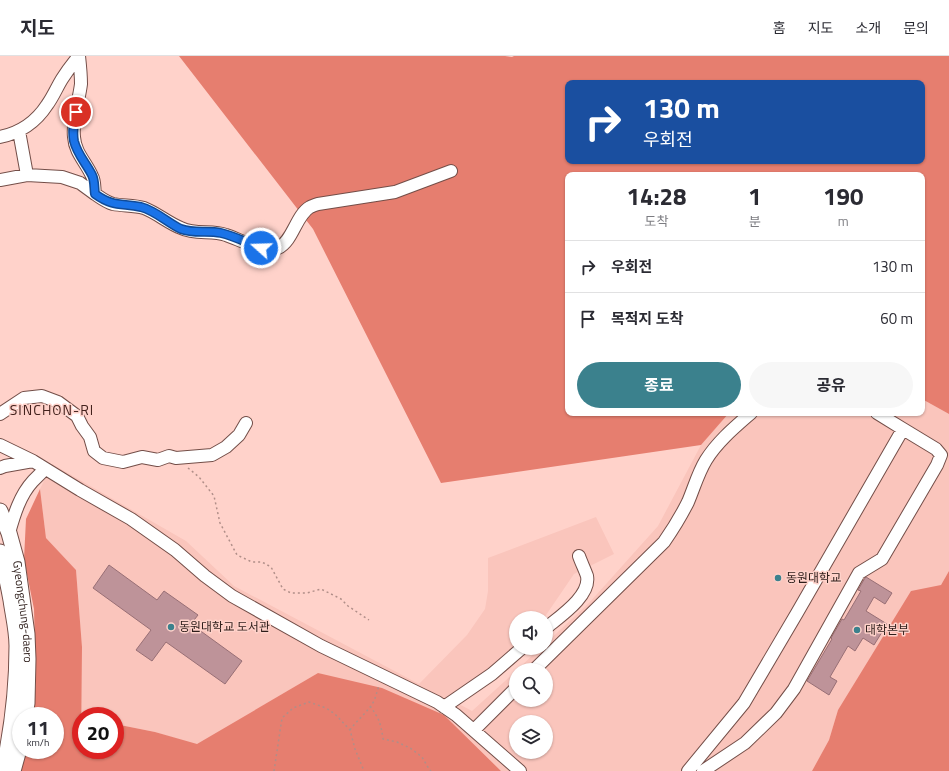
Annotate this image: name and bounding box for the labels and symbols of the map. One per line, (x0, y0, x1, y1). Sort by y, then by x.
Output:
pin (59, 95, 93, 129)
position arrow (240, 227, 282, 269)
district label: SINCHON-RI (10, 399, 94, 420)
street label: Gyeongchung-daero (8, 559, 38, 663)
place label: 동원대학교 (786, 568, 841, 587)
marker: 동원대학교 (773, 573, 783, 583)
place label: 동원대학교 도서관 (179, 617, 270, 636)
place label: 대학본부 (865, 620, 909, 639)
marker: 동원대학교 도서관 (166, 622, 176, 632)
marker: 대학본부 (852, 625, 862, 635)
speed limit sign: 20 (72, 707, 124, 759)

